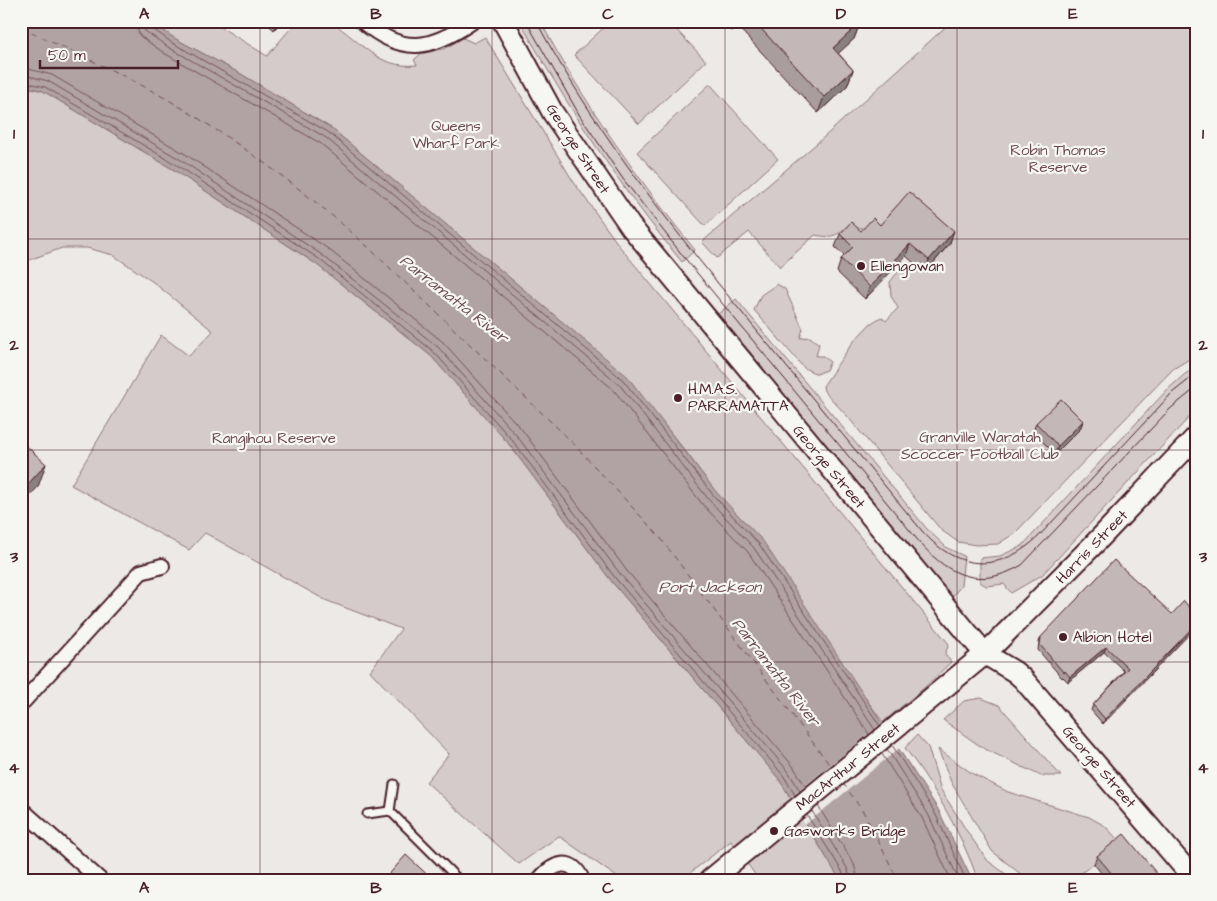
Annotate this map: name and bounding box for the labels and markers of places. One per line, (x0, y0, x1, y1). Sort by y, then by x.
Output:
place label: Ellengowan (871, 256, 944, 278)
marker: Ellengowan (855, 260, 867, 272)
place label: H.M.A.S. PARRAMATTA (688, 379, 789, 417)
marker: H.M.A.S. PARRAMATTA (672, 392, 684, 404)
place label: Albion Hotel (1073, 627, 1152, 648)
marker: Albion Hotel (1057, 631, 1069, 643)
place label: Gasworks Bridge (784, 821, 906, 843)
marker: Gasworks Bridge (768, 825, 780, 837)

